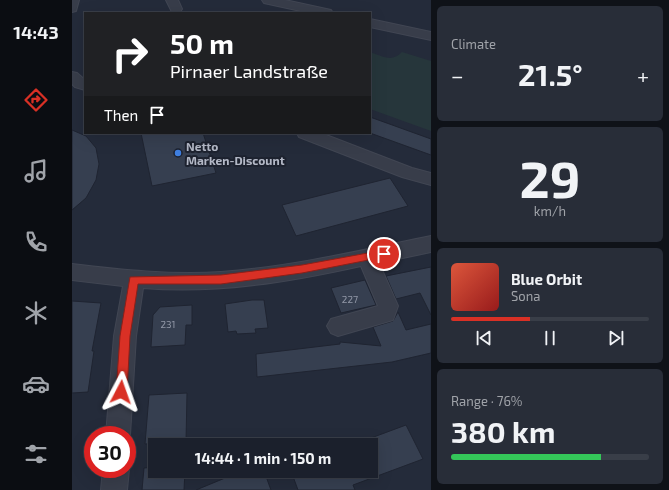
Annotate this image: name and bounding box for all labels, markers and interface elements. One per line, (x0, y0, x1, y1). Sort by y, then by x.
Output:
text: 14:43 (13, 21, 59, 43)
text: 50 m (170, 26, 234, 60)
icon: right (104, 28, 156, 80)
text: Climate (451, 36, 496, 52)
text: 21.5° (518, 56, 583, 92)
text: Pirnaer Landstraße (170, 60, 328, 82)
text: − (451, 62, 464, 88)
text: + (637, 62, 649, 88)
icon: directions (22, 86, 50, 114)
icon: arrive (146, 104, 168, 126)
text: Then (104, 106, 138, 124)
place label: Netto Marken-Discount (186, 139, 285, 167)
text: 29 (520, 146, 580, 208)
marker: Netto Marken-Discount (173, 148, 183, 158)
icon: music (22, 157, 50, 185)
text: km/h (534, 203, 566, 219)
icon: phone (22, 228, 50, 256)
pin (367, 237, 401, 271)
icon: arrive (373, 243, 395, 265)
text: Blue Orbit (511, 270, 582, 288)
text: Sona (511, 288, 540, 304)
house number: 227 (342, 293, 358, 305)
icon: climate (22, 299, 50, 327)
house number: 231 (160, 318, 176, 330)
icon: previous (473, 327, 495, 349)
icon: pause (539, 327, 561, 349)
icon: next (605, 327, 627, 349)
icon: car (22, 370, 50, 398)
position arrow (100, 371, 142, 413)
text: Range · 76% (451, 393, 523, 409)
text: 380 km (451, 413, 555, 449)
speed limit sign: 30 (84, 426, 136, 478)
icon: filters (22, 440, 50, 468)
text: 14:44 · 1 min · 150 m (195, 449, 331, 467)

